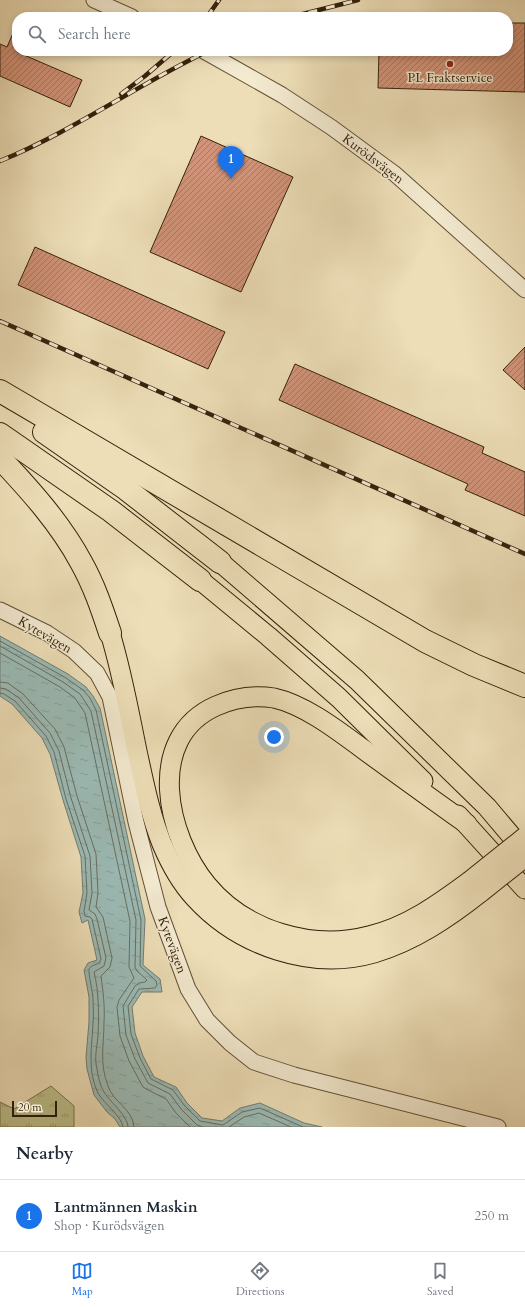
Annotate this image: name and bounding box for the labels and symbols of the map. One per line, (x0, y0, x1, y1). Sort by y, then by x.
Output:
marker: PL Fraktservice (445, 59, 455, 69)
place label: PL Fraktservice (408, 69, 493, 87)
street label: Kurödsvägen (339, 130, 408, 188)
pin: 1 (218, 146, 244, 179)
street label: Kytevägen (15, 612, 76, 658)
your location (264, 727, 284, 747)
street label: Kytevägen (153, 914, 191, 977)
scale bar (12, 1099, 57, 1118)

